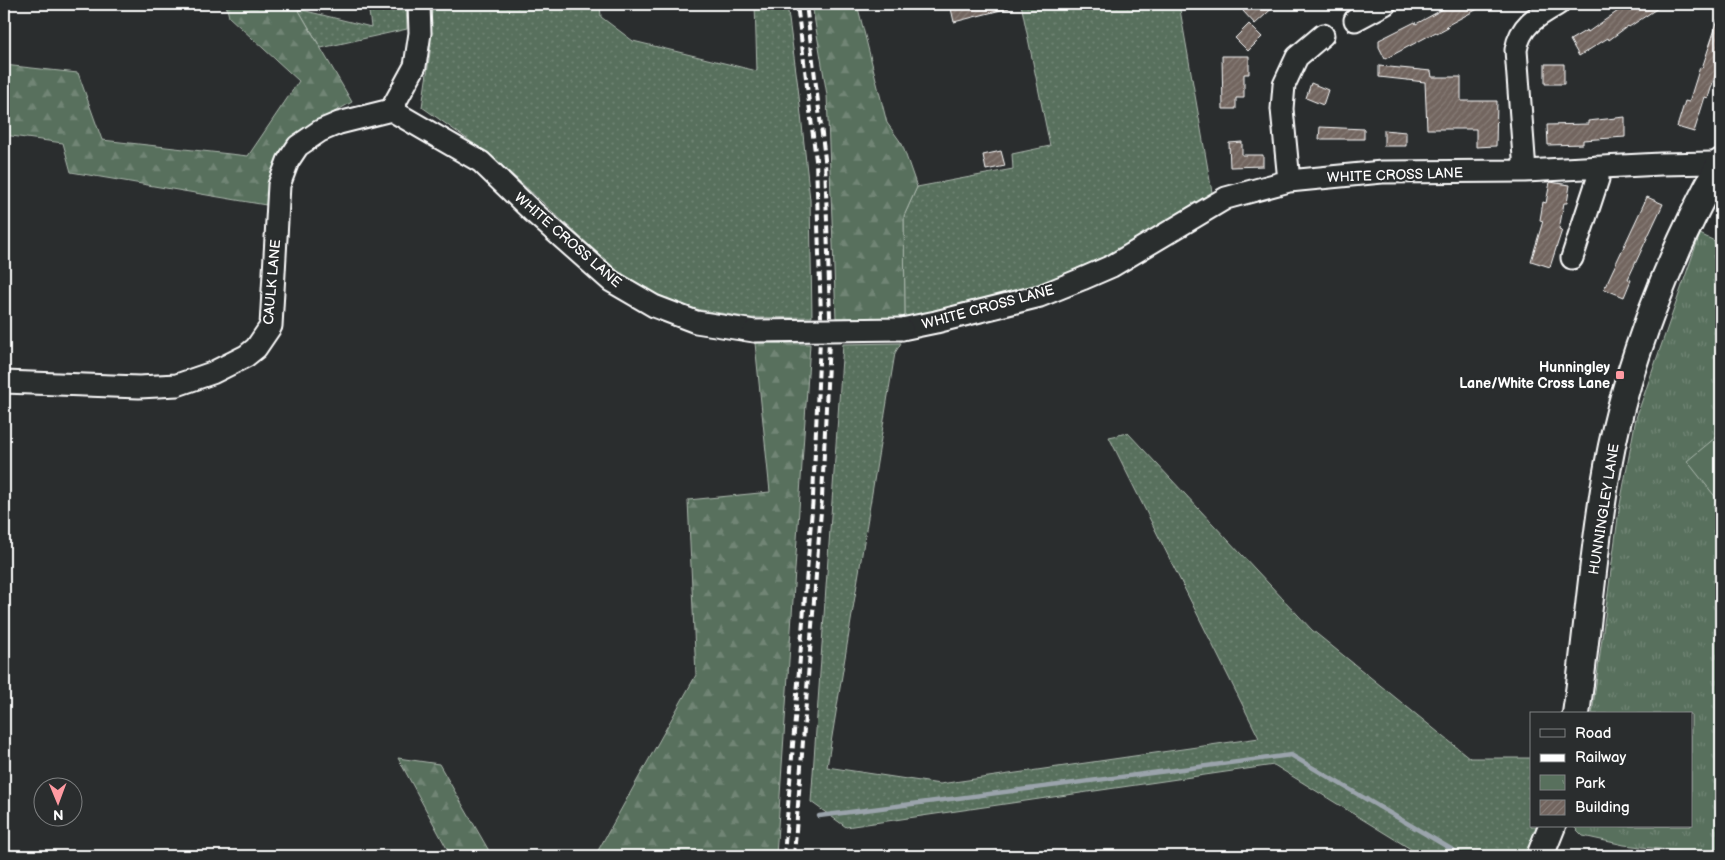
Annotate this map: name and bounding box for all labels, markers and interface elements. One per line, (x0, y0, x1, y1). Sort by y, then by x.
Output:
street label: WHITE CROSS LANE (1327, 164, 1463, 186)
street label: WHITE CROSS LANE (511, 189, 625, 291)
street label: CAULK LANE (260, 239, 284, 325)
street label: WHITE CROSS LANE (920, 281, 1056, 333)
place label: Hunningley Lane/White Cross Lane (1459, 359, 1611, 392)
marker: Hunningley Lane/White Cross Lane (1614, 369, 1626, 381)
street label: HUNNINGLEY LANE (1585, 442, 1623, 576)
legend (1530, 712, 1692, 828)
text: Road (1575, 724, 1611, 743)
text: Railway (1575, 748, 1626, 767)
text: Park (1575, 774, 1606, 793)
north arrow (32, 778, 82, 828)
text: Building (1575, 798, 1630, 817)
text: N (53, 806, 64, 823)

